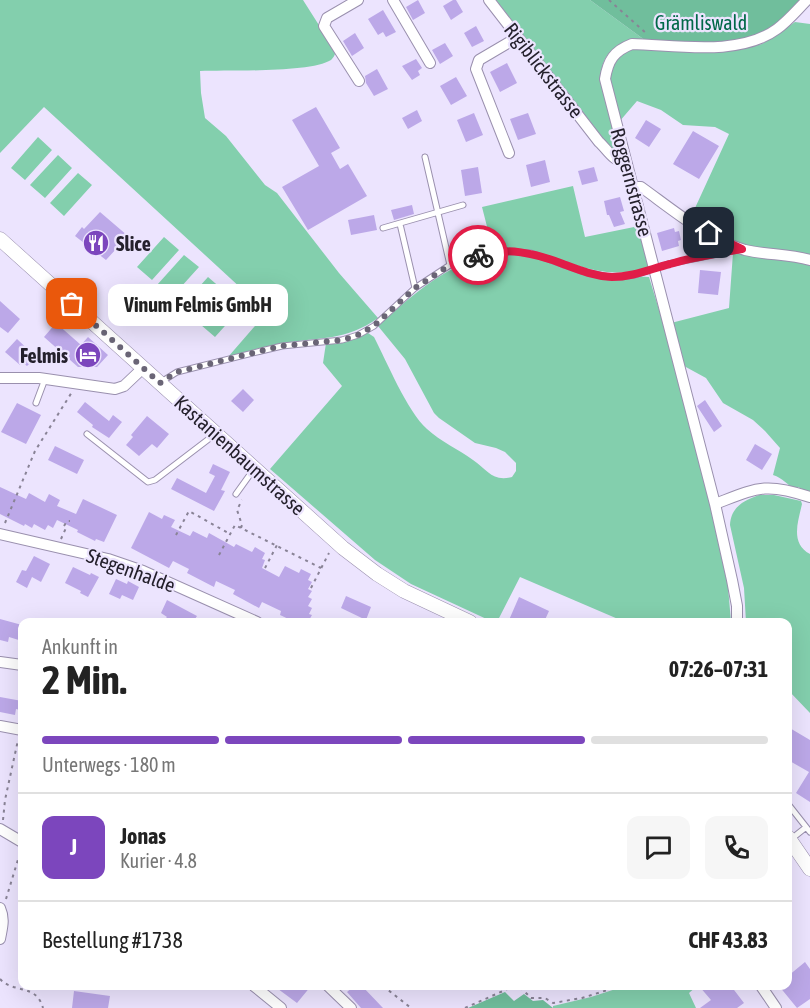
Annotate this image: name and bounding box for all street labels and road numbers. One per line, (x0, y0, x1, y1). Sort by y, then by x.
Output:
street label: Rigiblickstrasse (500, 18, 588, 122)
street label: Roggernstrasse (606, 125, 658, 239)
street label: Kastanienbaumstrasse (170, 390, 310, 520)
street label: Stegenhalde (84, 543, 178, 597)

